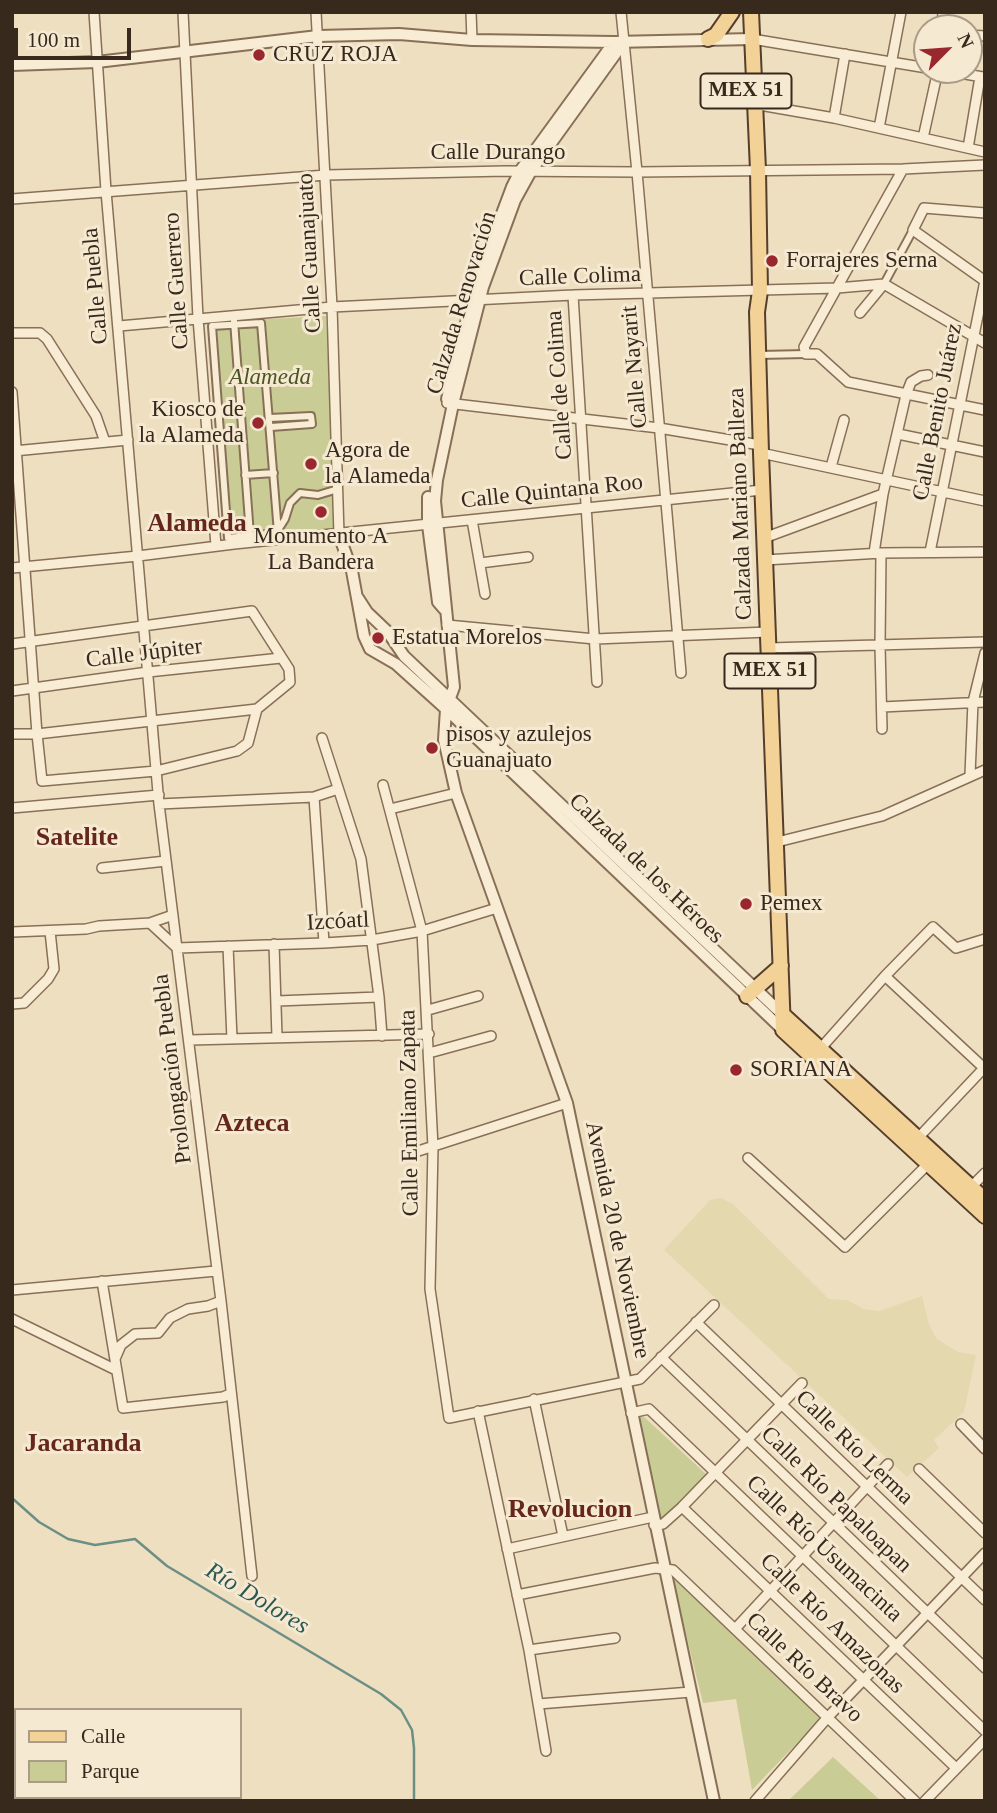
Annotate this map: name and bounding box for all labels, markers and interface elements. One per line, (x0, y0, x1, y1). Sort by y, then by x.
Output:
scale bar (18, 14, 135, 58)
north arrow (913, 14, 983, 84)
text: 100 m (27, 28, 80, 52)
text: N (953, 30, 978, 51)
place label: CRUZ ROJA (273, 41, 398, 69)
marker: CRUZ ROJA (251, 47, 267, 63)
road number: MEX 51 (700, 74, 792, 108)
street label: Calle Durango (431, 139, 565, 167)
street label: Calle Guanajuato (292, 172, 328, 334)
street label: Calzada Renovación (421, 208, 503, 398)
street label: Calle Guerrero (158, 212, 196, 350)
street label: Calle Puebla (77, 227, 115, 345)
place label: Forrajeres Serna (786, 247, 937, 275)
marker: Forrajeres Serna (764, 253, 780, 269)
street label: Calle Colima (519, 261, 641, 293)
street label: Calle Nayarit (616, 304, 654, 430)
street label: Calle de Colima (541, 309, 579, 461)
street label: Calle Benito Juárez (907, 321, 969, 503)
park label: Alameda (229, 364, 311, 392)
street label: Calzada Mariano Balleza (723, 387, 759, 621)
place label: Kiosco de la Alameda (139, 396, 244, 450)
marker: Kiosco de la Alameda (250, 415, 266, 431)
place label: Agora de la Alameda (325, 437, 430, 491)
marker: Agora de la Alameda (303, 456, 319, 472)
street label: Calle Quintana Roo (460, 469, 644, 515)
marker: Monumento A La Bandera (313, 504, 329, 520)
district label: Alameda (147, 508, 247, 540)
place label: Monumento A La Bandera (254, 523, 388, 577)
place label: Estatua Morelos (392, 624, 542, 652)
marker: Estatua Morelos (370, 630, 386, 646)
street label: Calle Júpiter (84, 633, 204, 675)
road number: MEX 51 (724, 654, 816, 688)
place label: pisos y azulejos Guanajuato (446, 721, 592, 775)
marker: pisos y azulejos Guanajuato (424, 740, 440, 756)
street label: Calzada de los Héroes (563, 788, 729, 950)
district label: Satelite (36, 822, 118, 854)
place label: Pemex (760, 890, 823, 918)
marker: Pemex (738, 896, 754, 912)
street label: Izcóatl (306, 907, 370, 937)
street label: Prolongación Puebla (148, 973, 198, 1165)
street label: Calle Emiliano Zapata (394, 1009, 426, 1217)
place label: SORIANA (750, 1056, 852, 1084)
marker: SORIANA (728, 1062, 744, 1078)
district label: Azteca (214, 1108, 290, 1140)
street label: Avenida 20 de Noviembre (578, 1119, 656, 1361)
street label: Calle Río Lerma (789, 1385, 919, 1511)
street label: Calle Río Papaloapan (755, 1421, 917, 1579)
district label: Jacaranda (24, 1428, 142, 1460)
street label: Calle Río Usumacinta (740, 1470, 908, 1628)
district label: Revolucion (508, 1494, 632, 1526)
street label: Calle Río Amazonas (754, 1548, 910, 1700)
water label: Río Dolores (200, 1557, 314, 1641)
street label: Calle Río Bravo (740, 1607, 868, 1729)
legend (14, 1708, 242, 1799)
text: Calle (81, 1724, 125, 1748)
text: Parque (81, 1759, 139, 1783)

